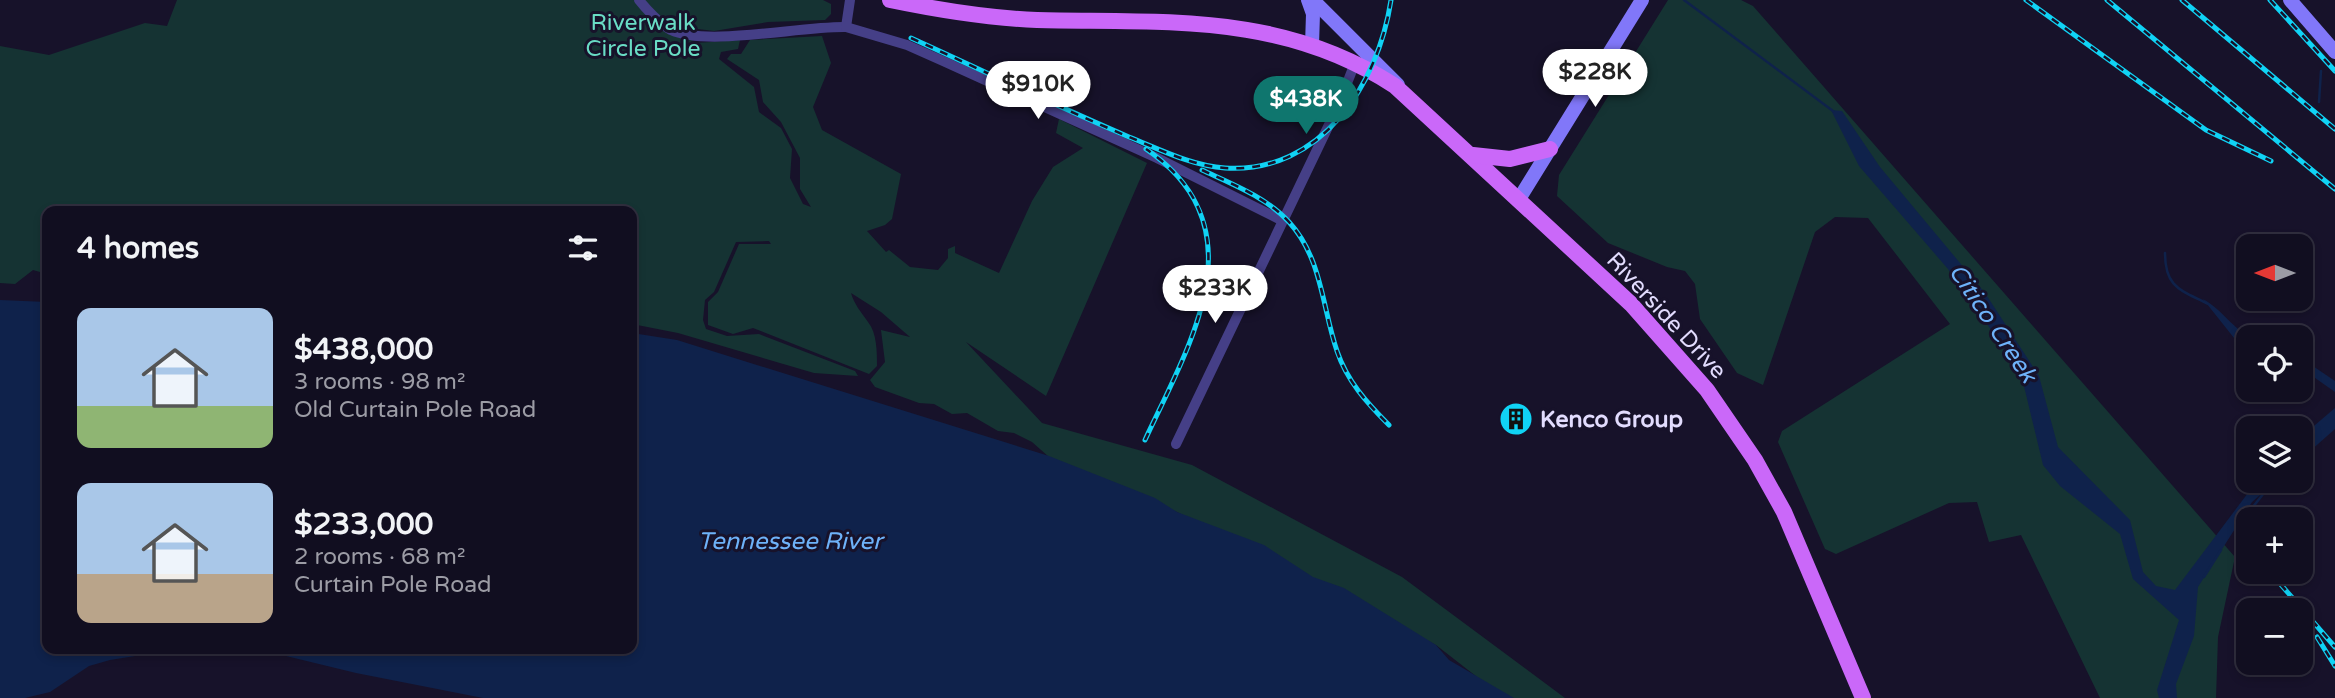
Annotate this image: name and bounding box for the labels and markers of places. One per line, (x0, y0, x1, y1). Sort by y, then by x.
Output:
pin: $228K (1546, 50, 1644, 109)
pin: $910K (989, 61, 1087, 121)
pin: $438K (1257, 76, 1355, 136)
pin: $233K (1166, 266, 1264, 325)
building icon: Kenco Group (1497, 400, 1535, 438)
place label: Kenco Group (1540, 406, 1683, 434)

